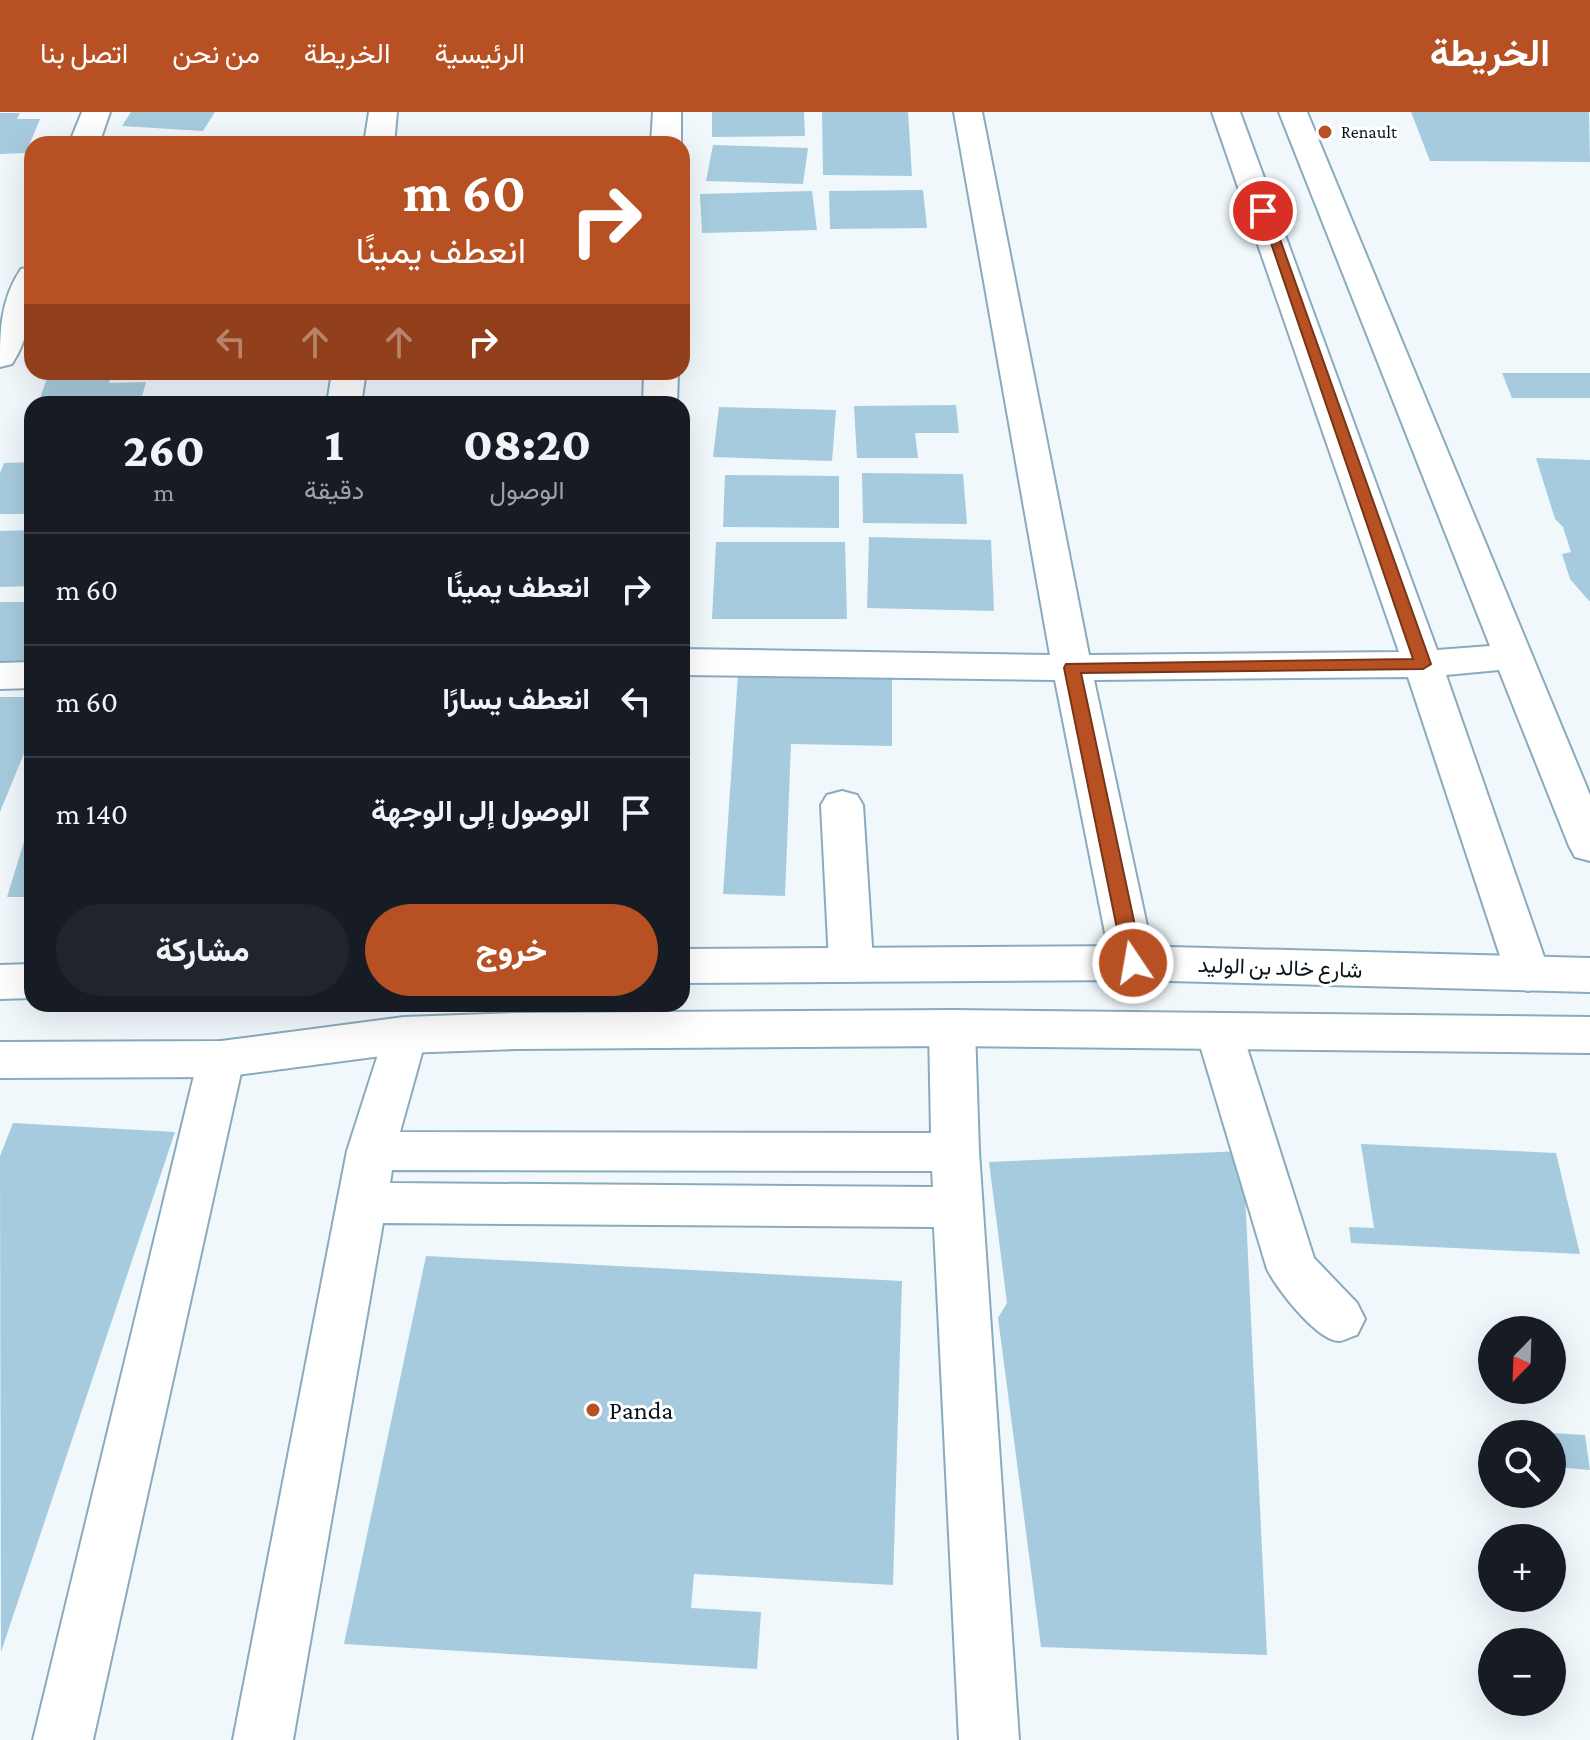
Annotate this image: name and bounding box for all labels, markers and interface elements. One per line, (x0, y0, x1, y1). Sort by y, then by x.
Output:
text: الخريطة (1430, 32, 1550, 74)
text: اتصل بنا (40, 38, 128, 69)
text: من نحن (172, 38, 260, 69)
text: الخريطة (304, 38, 390, 69)
text: الرئيسية (434, 38, 525, 69)
place label: Renault (1341, 122, 1398, 142)
marker: Renault (1316, 123, 1334, 141)
text: 60 m (403, 161, 526, 223)
icon: right (554, 168, 658, 272)
pin (1229, 177, 1297, 245)
icon: arrive (1241, 189, 1285, 233)
text: انعطف يمينًا (356, 231, 526, 271)
icon: left (209, 320, 253, 364)
icon: ahead (293, 320, 337, 364)
icon: ahead (377, 320, 421, 364)
icon: right (461, 320, 505, 364)
text: 1 (325, 417, 343, 470)
text: 08:20 (463, 417, 591, 470)
text: 260 (123, 423, 205, 476)
text: دقيقة (304, 476, 364, 505)
text: الوصول (490, 476, 565, 505)
text: m (154, 478, 174, 507)
icon: right (614, 567, 658, 611)
text: انعطف يمينًا (446, 570, 590, 603)
text: 60 m (56, 573, 118, 606)
icon: left (614, 679, 658, 723)
text: انعطف يسارًا (442, 682, 590, 715)
text: 60 m (56, 685, 118, 718)
icon: arrive (614, 791, 658, 835)
text: الوصول إلى الوجهة (371, 794, 590, 827)
text: 140 m (56, 797, 128, 830)
button: مشاركة (56, 904, 349, 996)
button: خروج (365, 904, 658, 996)
position arrow (1091, 921, 1175, 1005)
street label: شارع خالد بن الوليد (1197, 952, 1363, 985)
north arrow (1478, 1316, 1566, 1404)
map controls (1478, 1316, 1566, 1716)
place label: Panda (609, 1396, 673, 1425)
marker: Panda (584, 1401, 602, 1419)
button: search (1478, 1420, 1566, 1508)
button: + (1478, 1524, 1566, 1612)
button: − (1478, 1628, 1566, 1716)

